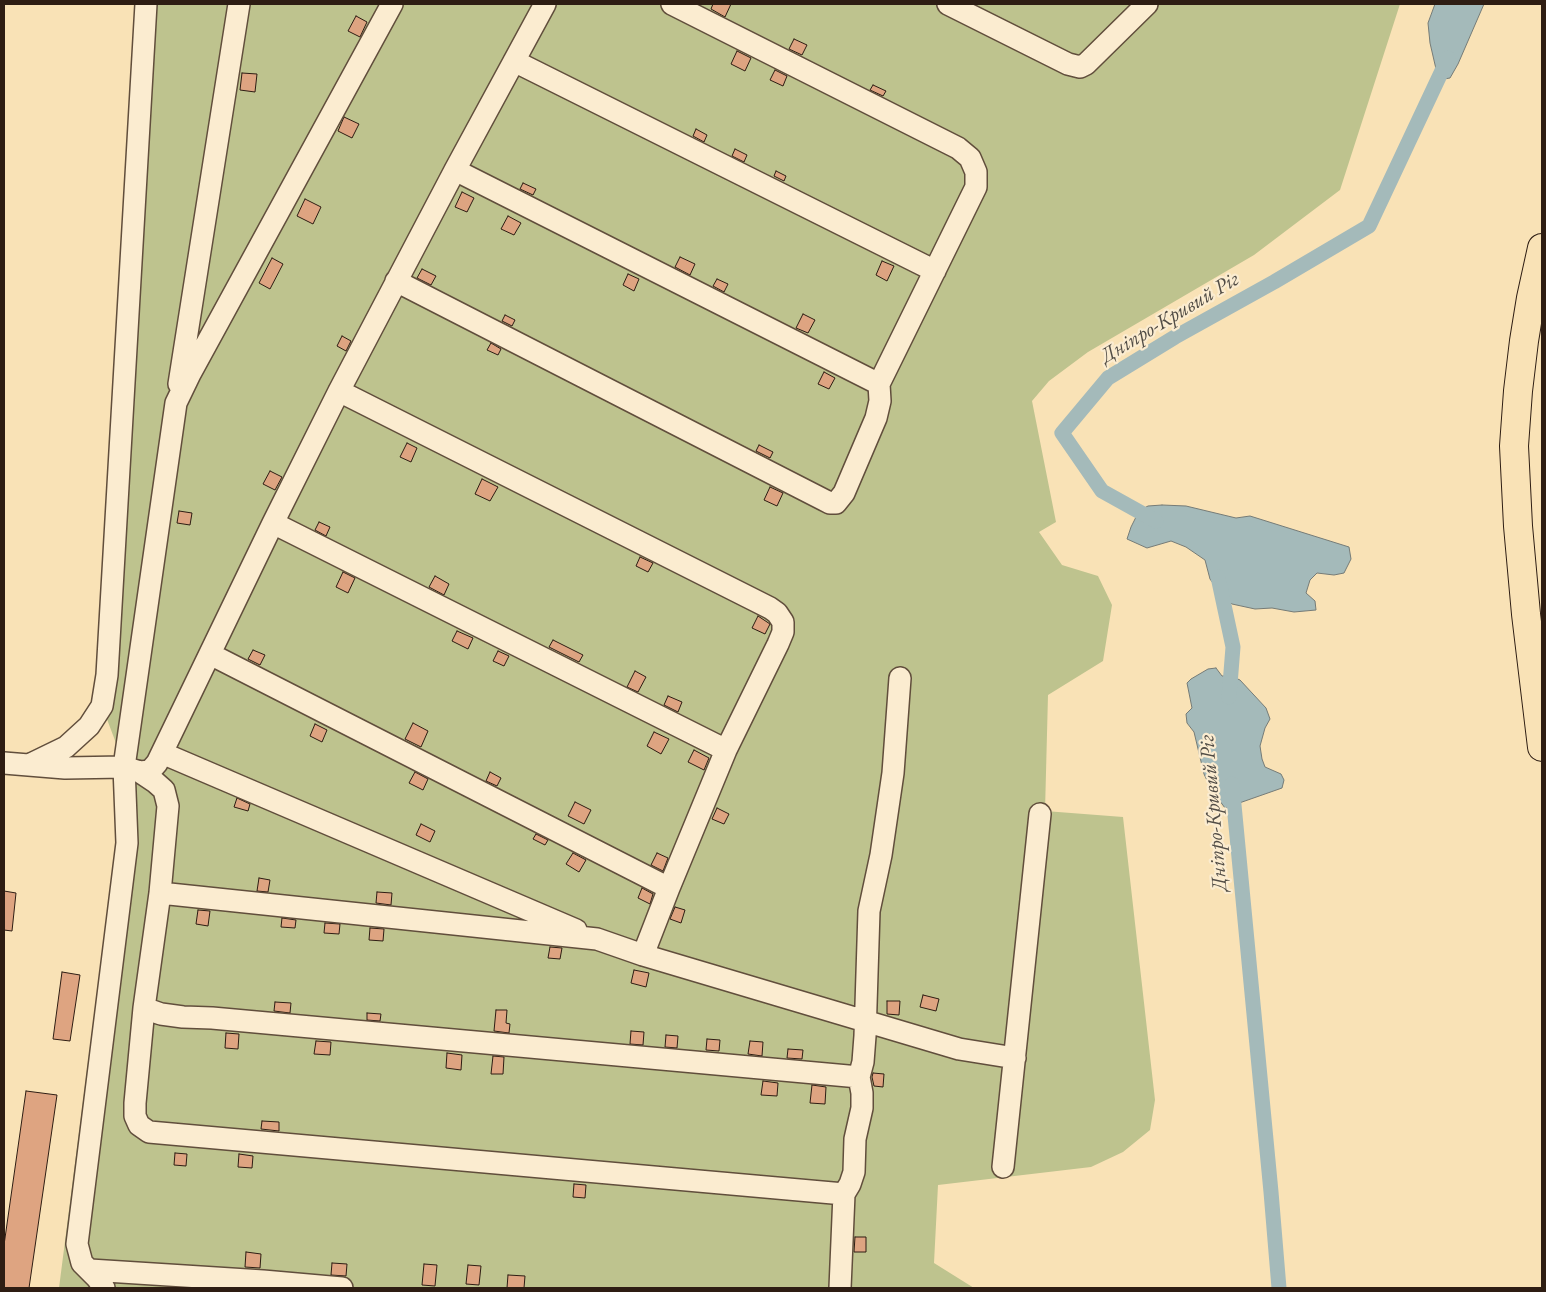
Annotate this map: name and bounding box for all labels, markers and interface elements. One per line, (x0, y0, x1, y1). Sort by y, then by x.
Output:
water label: Дніпро-Кривий Ріг (1096, 267, 1244, 369)
water label: Дніпро-Кривий Ріг (1195, 734, 1233, 892)

